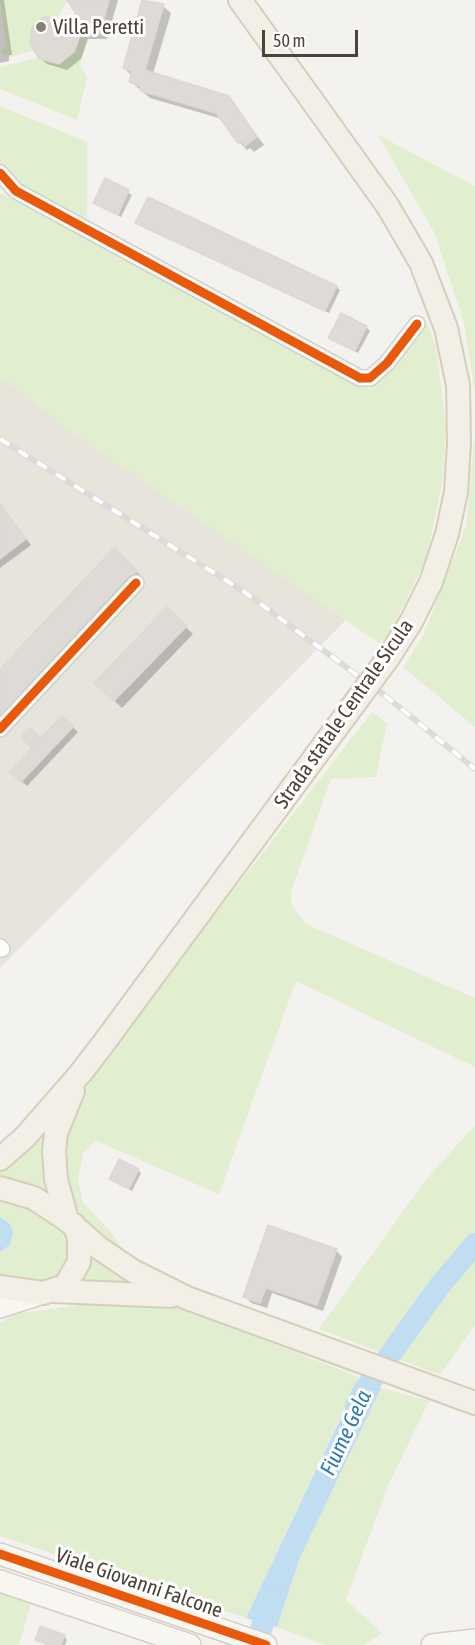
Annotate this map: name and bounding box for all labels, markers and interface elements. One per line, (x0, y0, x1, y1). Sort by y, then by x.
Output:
place label: Villa Peretti (53, 14, 144, 40)
scale bar (265, 18, 361, 56)
marker: Villa Peretti (34, 20, 48, 34)
text: 50 m (273, 30, 305, 51)
street label: Strada statale Centrale Sicula (269, 615, 419, 813)
water label: Fiume Gela (315, 1386, 377, 1480)
street label: Viale Giovanni Falcone (52, 1543, 226, 1623)

